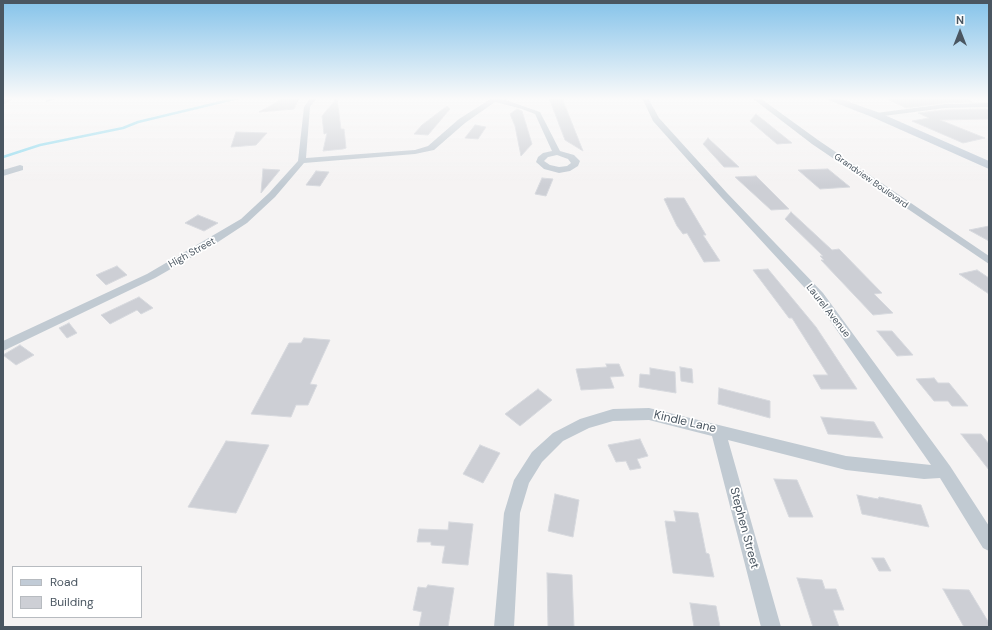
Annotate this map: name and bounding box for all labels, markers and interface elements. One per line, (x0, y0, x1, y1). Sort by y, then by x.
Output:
north arrow (940, 12, 980, 52)
text: N (956, 13, 964, 27)
street label: Grandview Boulevard (832, 151, 910, 211)
street label: High Street (167, 235, 217, 271)
street label: Laurel Avenue (803, 282, 853, 340)
street label: Kindle Lane (652, 408, 718, 436)
street label: Stephen Street (726, 486, 762, 570)
legend (12, 566, 142, 618)
text: Road (50, 574, 78, 590)
text: Building (50, 594, 94, 610)

